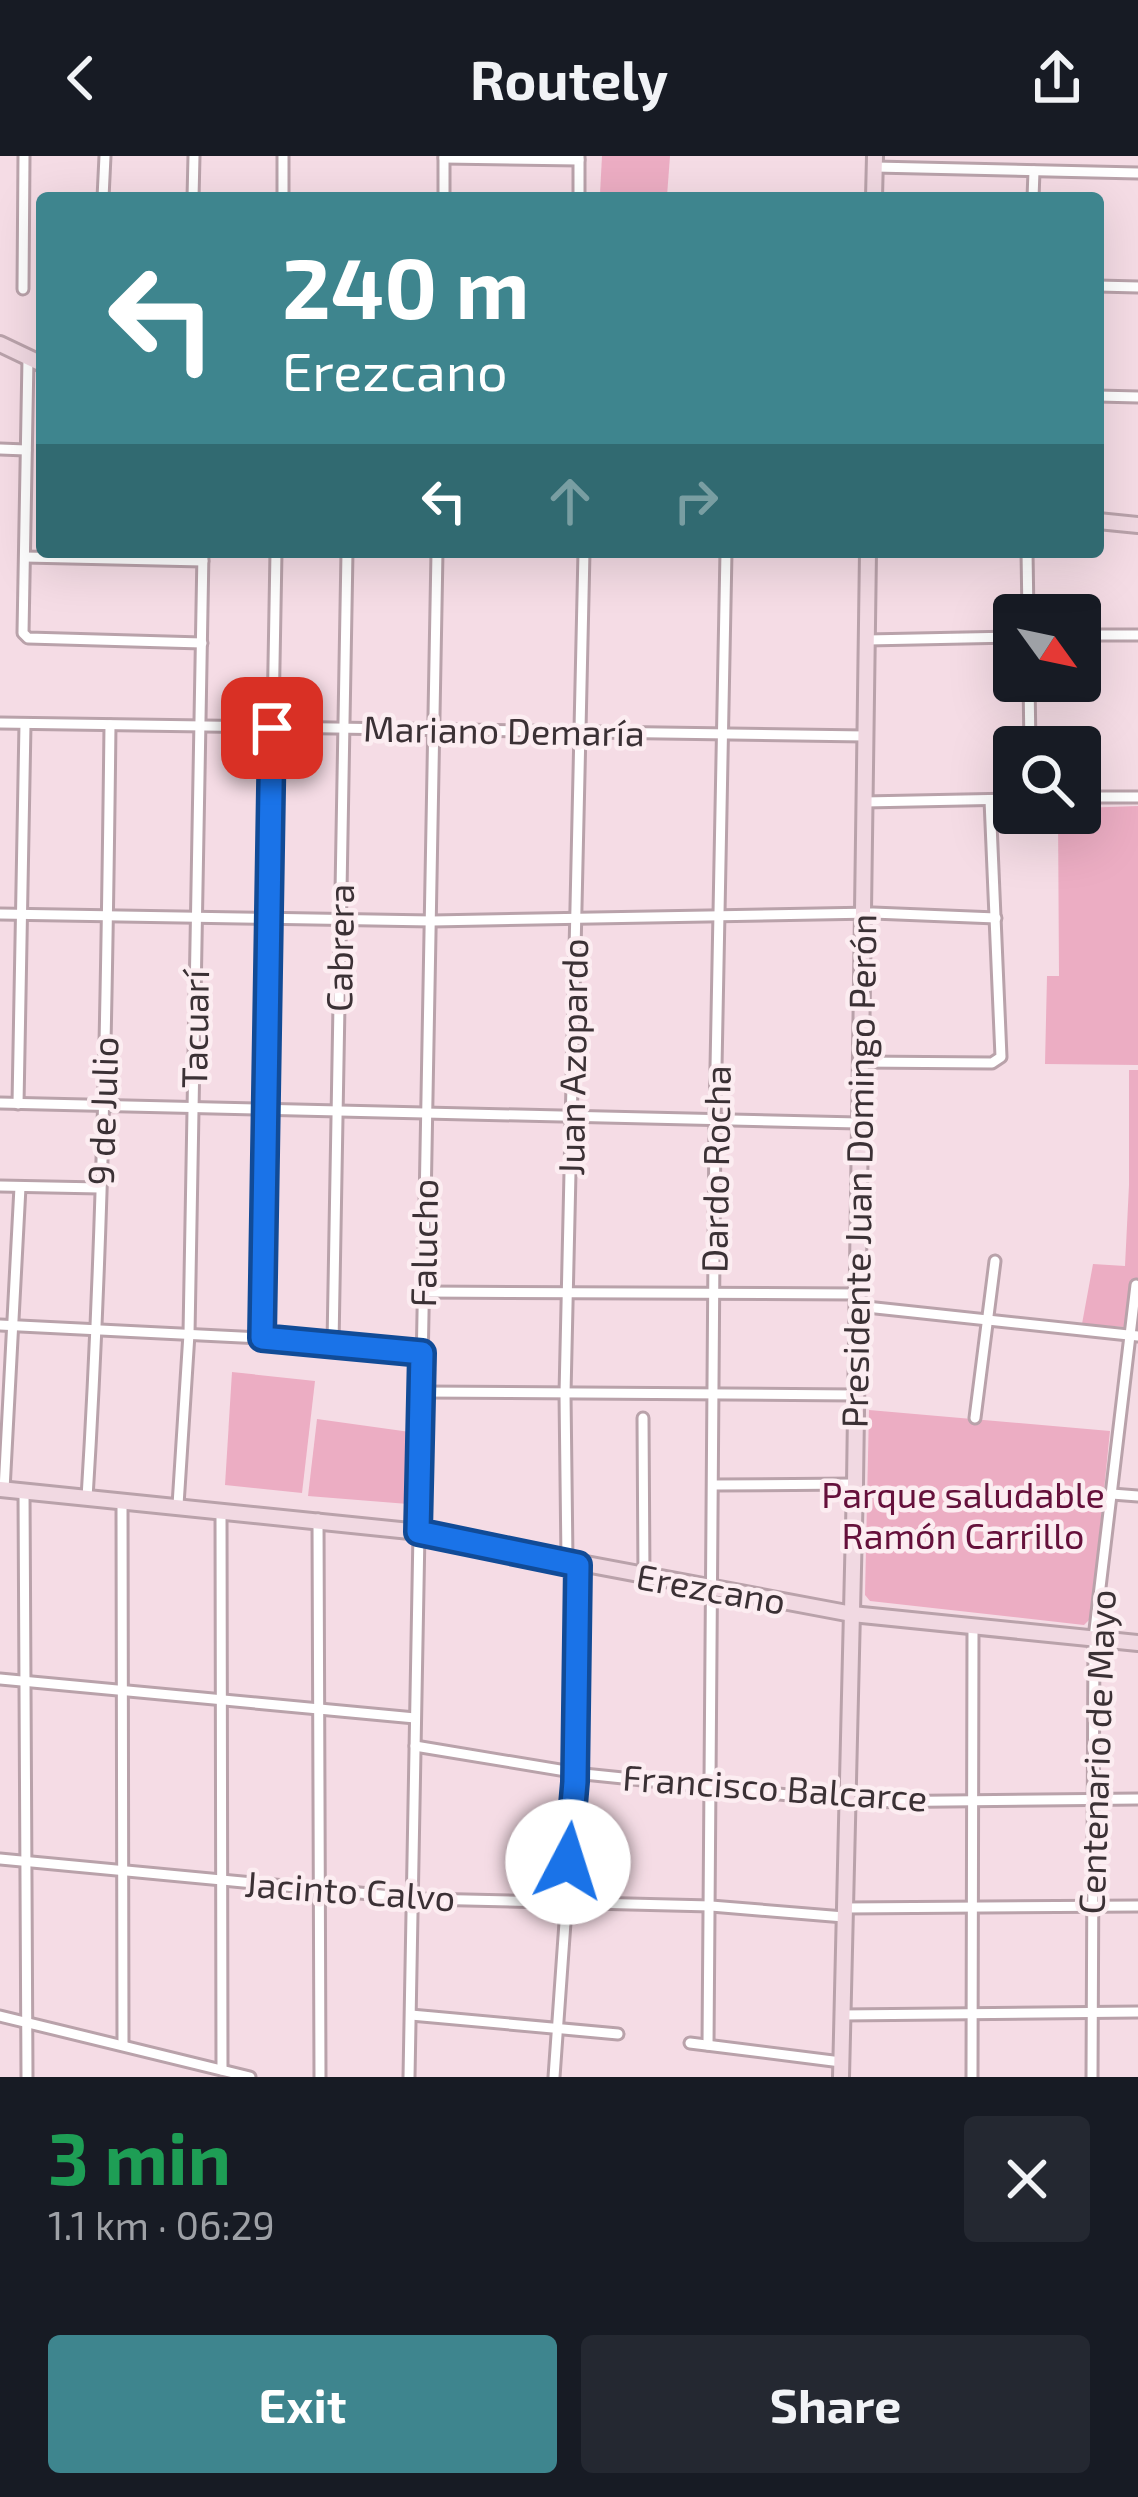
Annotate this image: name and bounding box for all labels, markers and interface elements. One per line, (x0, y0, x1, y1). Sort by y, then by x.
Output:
icon: back (48, 45, 114, 111)
icon: share (1024, 45, 1090, 111)
text: Routely (470, 46, 668, 111)
text: 240 m (282, 235, 529, 336)
icon: left (84, 240, 240, 396)
text: Erezcano (282, 337, 508, 402)
icon: left (411, 468, 477, 534)
icon: ahead (537, 468, 603, 534)
icon: right (663, 468, 729, 534)
north arrow (993, 594, 1101, 702)
map controls (993, 594, 1101, 834)
pin (221, 677, 323, 779)
icon: arrive (239, 695, 305, 761)
street label: Mariano Demaría (363, 706, 645, 753)
button: search (993, 726, 1101, 834)
street label: Cabrera (316, 883, 361, 1012)
street label: Presidente Juan Domingo Perón (832, 913, 883, 1428)
street label: Juan Azopardo (548, 938, 595, 1176)
street label: Tacuarí (171, 968, 216, 1089)
street label: 9 de Julio (77, 1036, 126, 1186)
street label: Dardo Rocha (691, 1065, 738, 1273)
street label: Falucho (400, 1178, 445, 1308)
park label: Parque saludable Ramón Carrillo (821, 1472, 1105, 1556)
street label: Erezcano (633, 1553, 789, 1622)
street label: Centenario de Mayo (1068, 1589, 1123, 1915)
street label: Francisco Balcarce (621, 1754, 929, 1819)
position arrow (505, 1799, 631, 1925)
street label: Jacinto Calvo (243, 1861, 457, 1918)
text: 3 min (48, 2113, 231, 2199)
button: close (964, 2116, 1090, 2242)
text: 1.1 km · 06:29 (48, 2201, 275, 2248)
button: Exit (48, 2335, 557, 2473)
button: Share (581, 2335, 1090, 2473)

